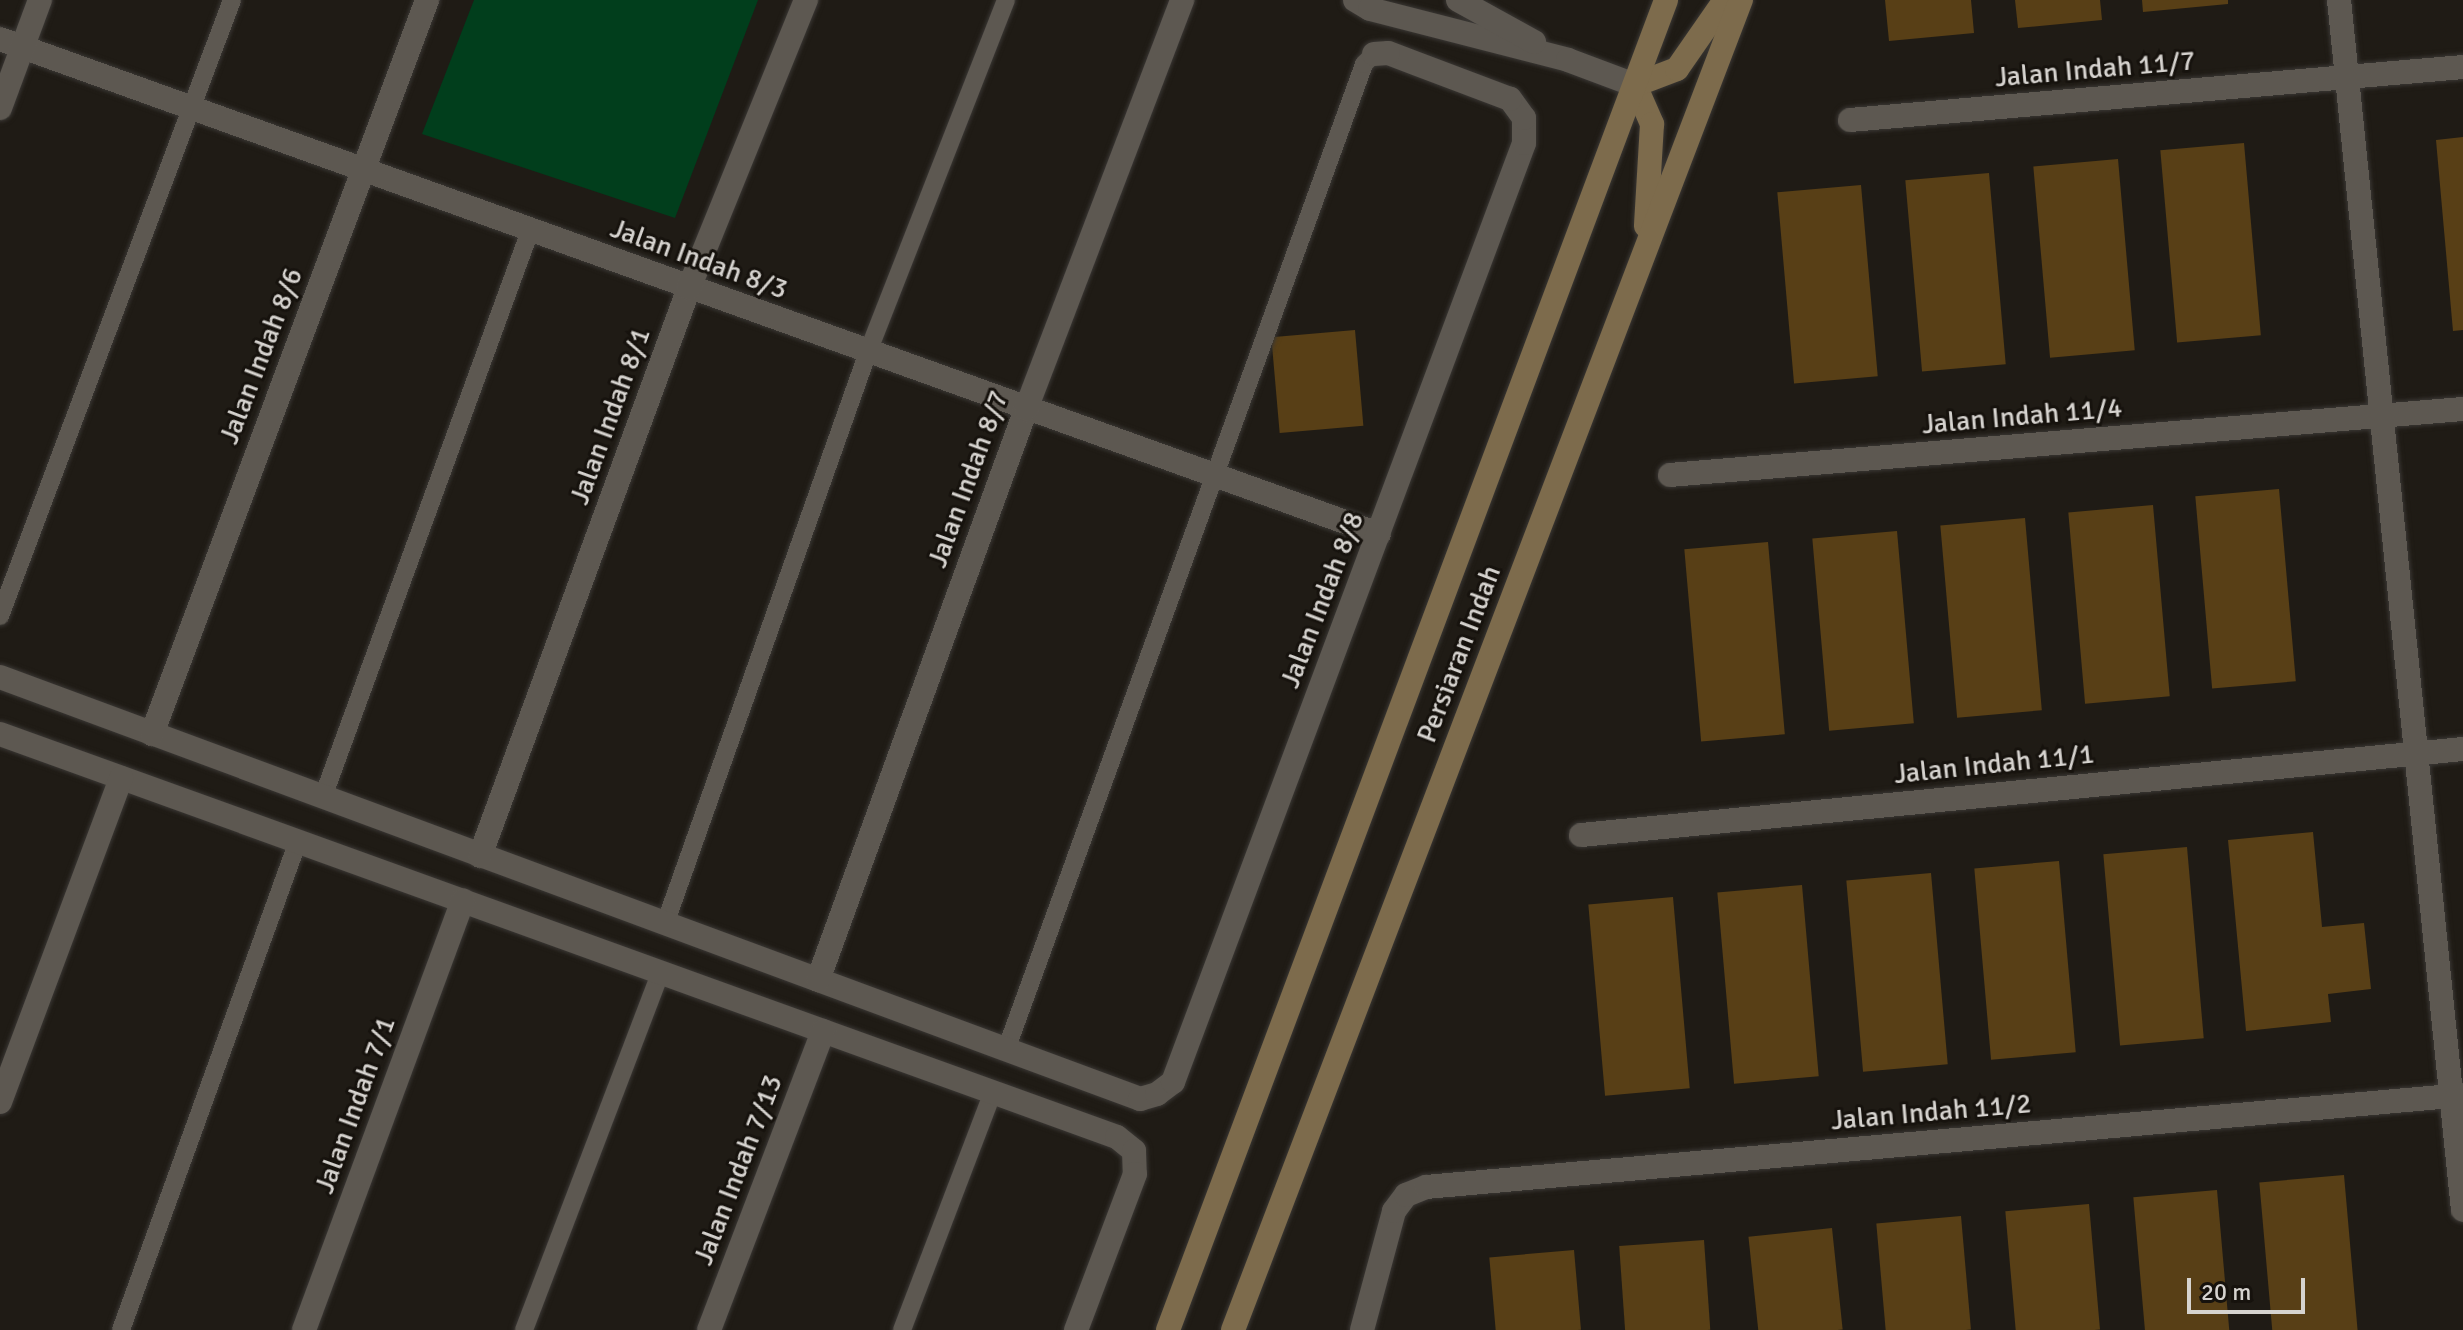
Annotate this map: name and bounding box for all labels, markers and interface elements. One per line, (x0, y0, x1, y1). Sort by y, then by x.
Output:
street label: Jalan Indah 11/7 (1993, 44, 2197, 94)
street label: Jalan Indah 8/3 (606, 211, 792, 307)
street label: Jalan Indah 8/6 (212, 263, 310, 449)
street label: Jalan Indah 8/1 (562, 323, 658, 509)
street label: Jalan Indah 8/7 (920, 386, 1016, 572)
street label: Jalan Indah 11/4 (1920, 391, 2124, 441)
street label: Jalan Indah 8/8 (1273, 507, 1371, 693)
street label: Persiaran Indah (1410, 561, 1508, 747)
street label: Jalan Indah 11/1 (1892, 737, 2096, 791)
street label: Jalan Indah 7/1 (307, 1012, 403, 1198)
street label: Jalan Indah 7/13 (686, 1070, 790, 1270)
street label: Jalan Indah 11/2 (1829, 1087, 2033, 1137)
scale bar (2191, 1262, 2309, 1312)
text: 20 m (2201, 1277, 2251, 1307)

